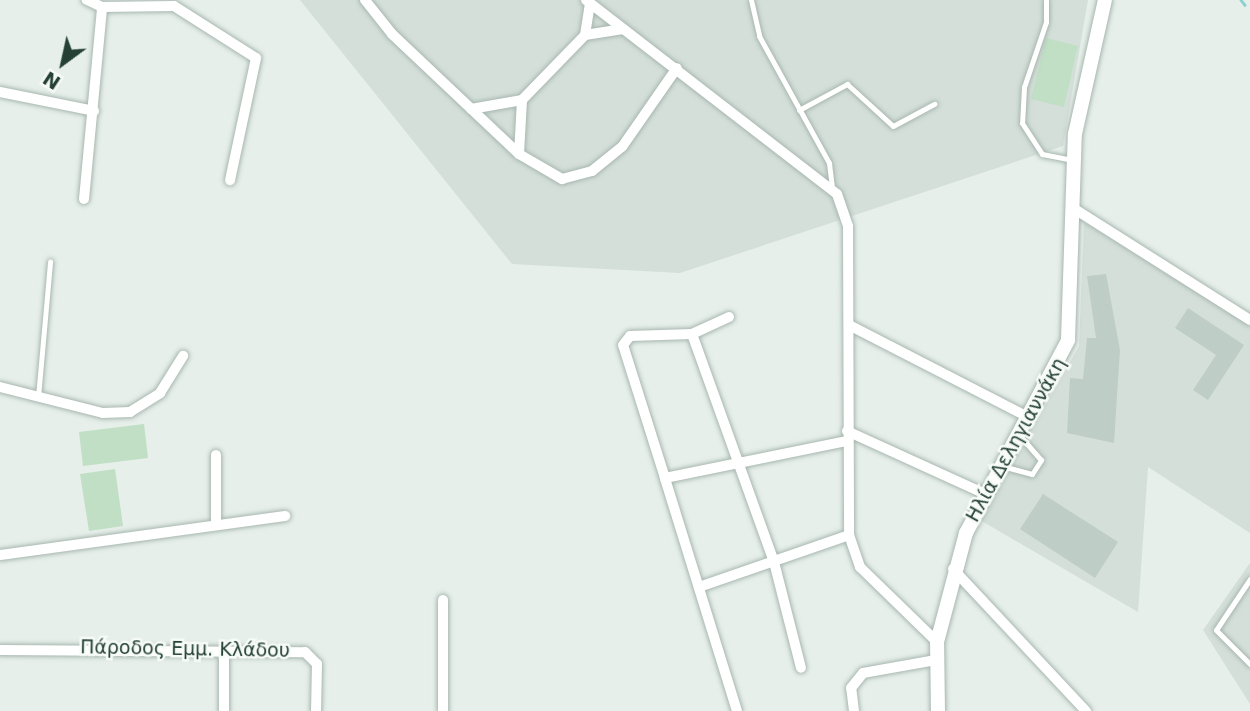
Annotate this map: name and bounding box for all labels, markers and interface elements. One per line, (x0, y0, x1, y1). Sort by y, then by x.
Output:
north arrow (28, 28, 98, 98)
text: N (39, 67, 64, 94)
street label: Ηλία Δεληγιαννάκη (961, 354, 1071, 526)
street label: Πάροδος Εμμ. Κλάδου (80, 636, 290, 662)

